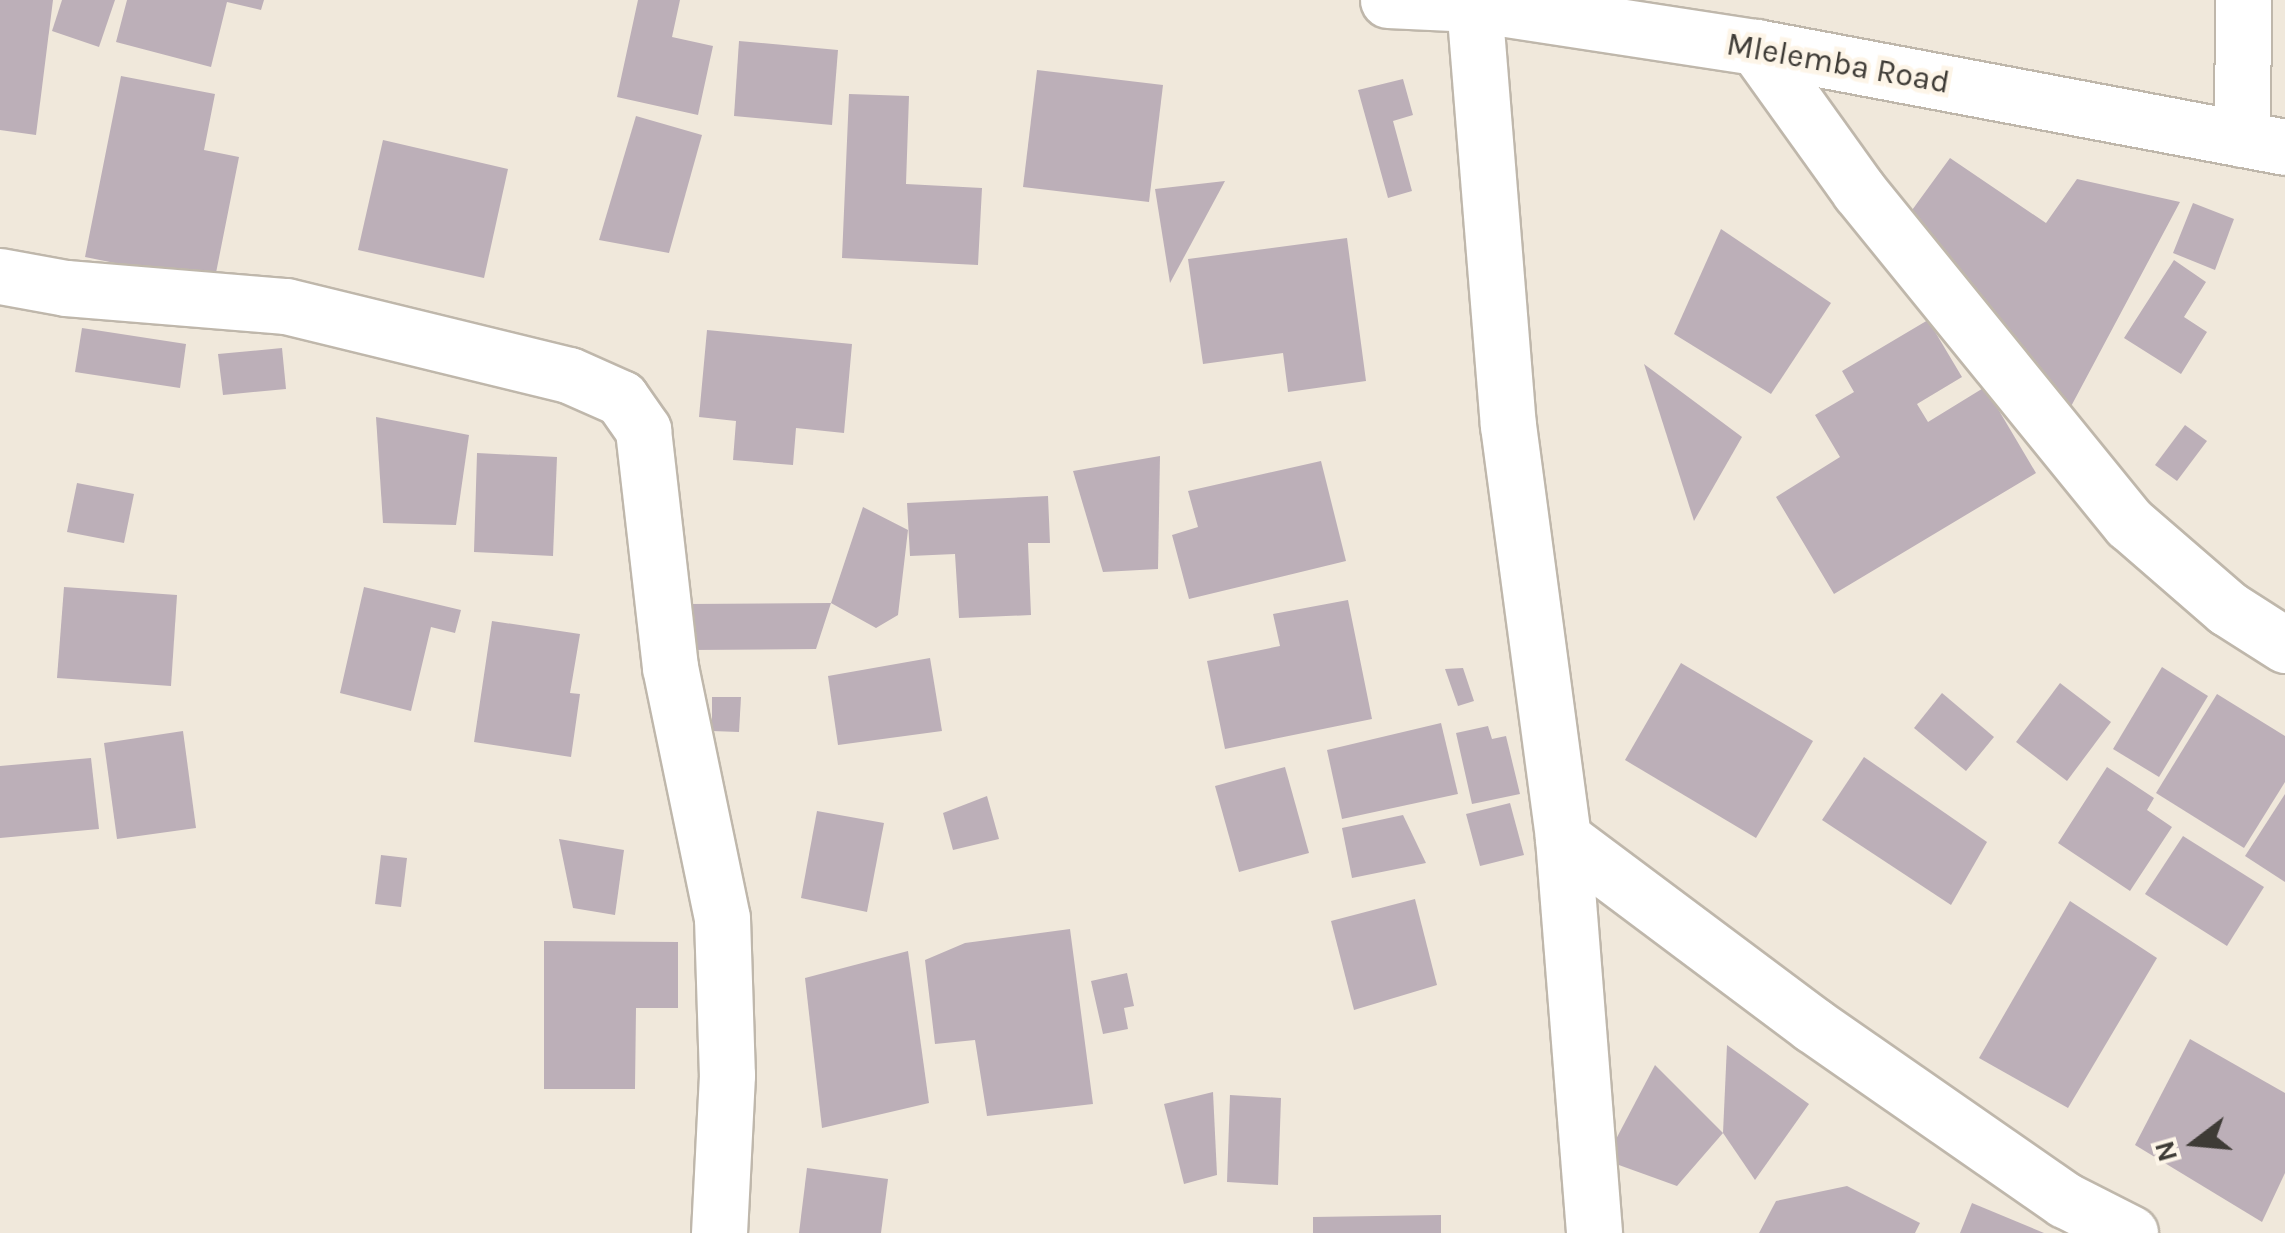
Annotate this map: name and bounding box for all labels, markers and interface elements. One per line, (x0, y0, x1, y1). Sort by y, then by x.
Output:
street label: Mlelemba Road (1724, 25, 1952, 103)
north arrow (2145, 1093, 2245, 1193)
text: N (2147, 1137, 2184, 1166)

